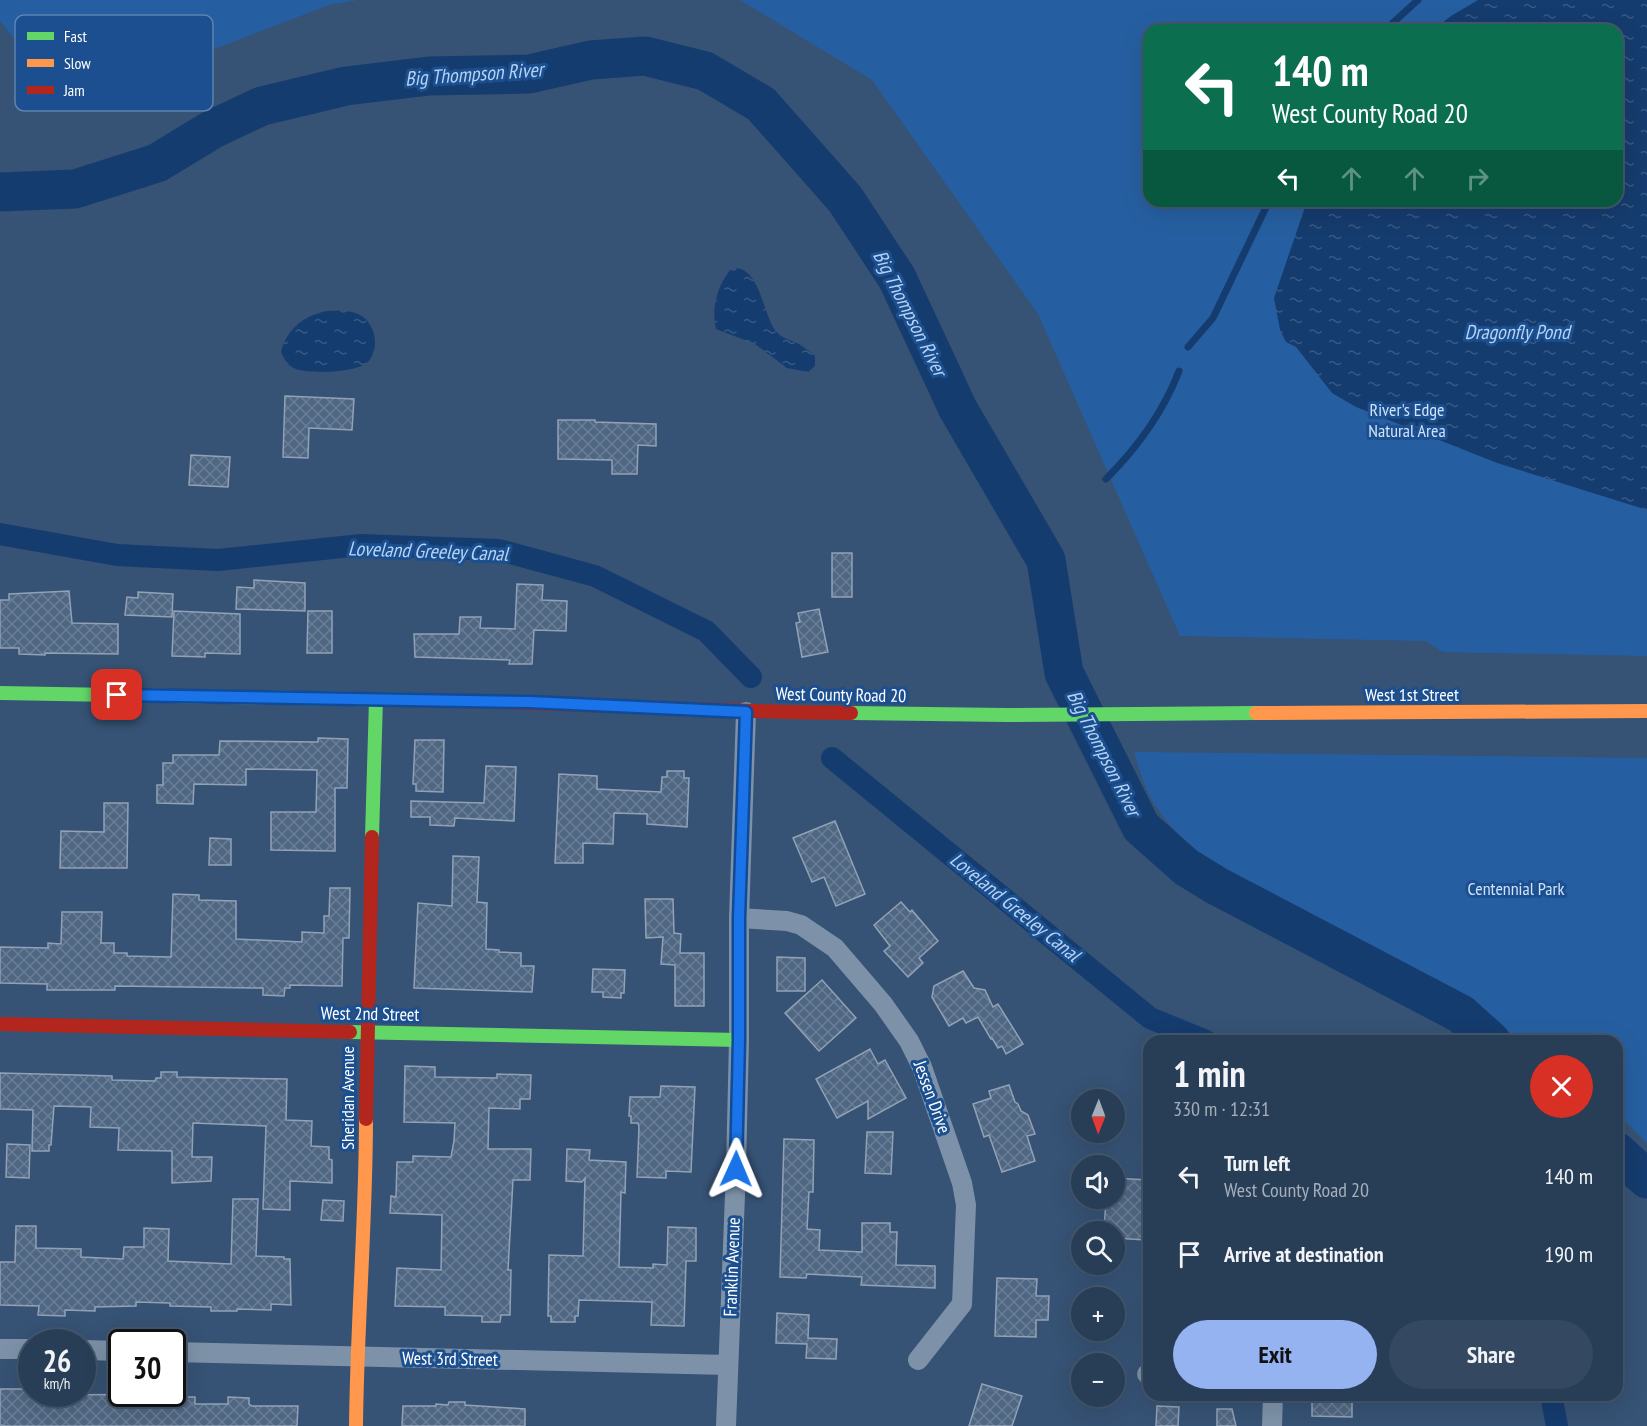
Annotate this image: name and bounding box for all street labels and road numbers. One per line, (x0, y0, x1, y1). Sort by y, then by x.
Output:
street label: West County Road 20 (776, 682, 906, 707)
street label: West 1st Street (1365, 683, 1459, 706)
street label: West 2nd Street (321, 1001, 420, 1026)
street label: Sheridan Avenue (336, 1046, 359, 1150)
street label: Jessen Drive (908, 1056, 956, 1136)
street label: Franklin Avenue (718, 1217, 745, 1317)
street label: West 3rd Street (402, 1346, 498, 1371)

